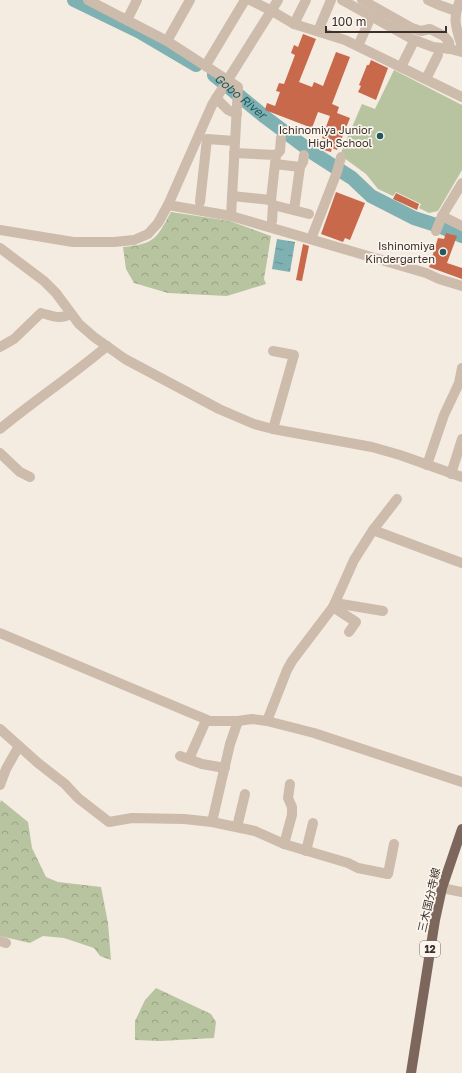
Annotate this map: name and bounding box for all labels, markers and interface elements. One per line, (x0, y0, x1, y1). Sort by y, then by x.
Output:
scale bar (326, 8, 446, 34)
text: 100 m (332, 14, 366, 29)
water label: Gobo River (212, 70, 271, 123)
place label: Ichinomiya Junior High School (279, 123, 373, 149)
marker: Ichinomiya Junior High School (375, 131, 385, 141)
place label: Ishinomiya Kindergarten (365, 239, 435, 265)
marker: Ishinomiya Kindergarten (438, 247, 448, 257)
street label: 三木国分寺線 (415, 866, 442, 934)
road number: 12 (420, 941, 440, 957)

